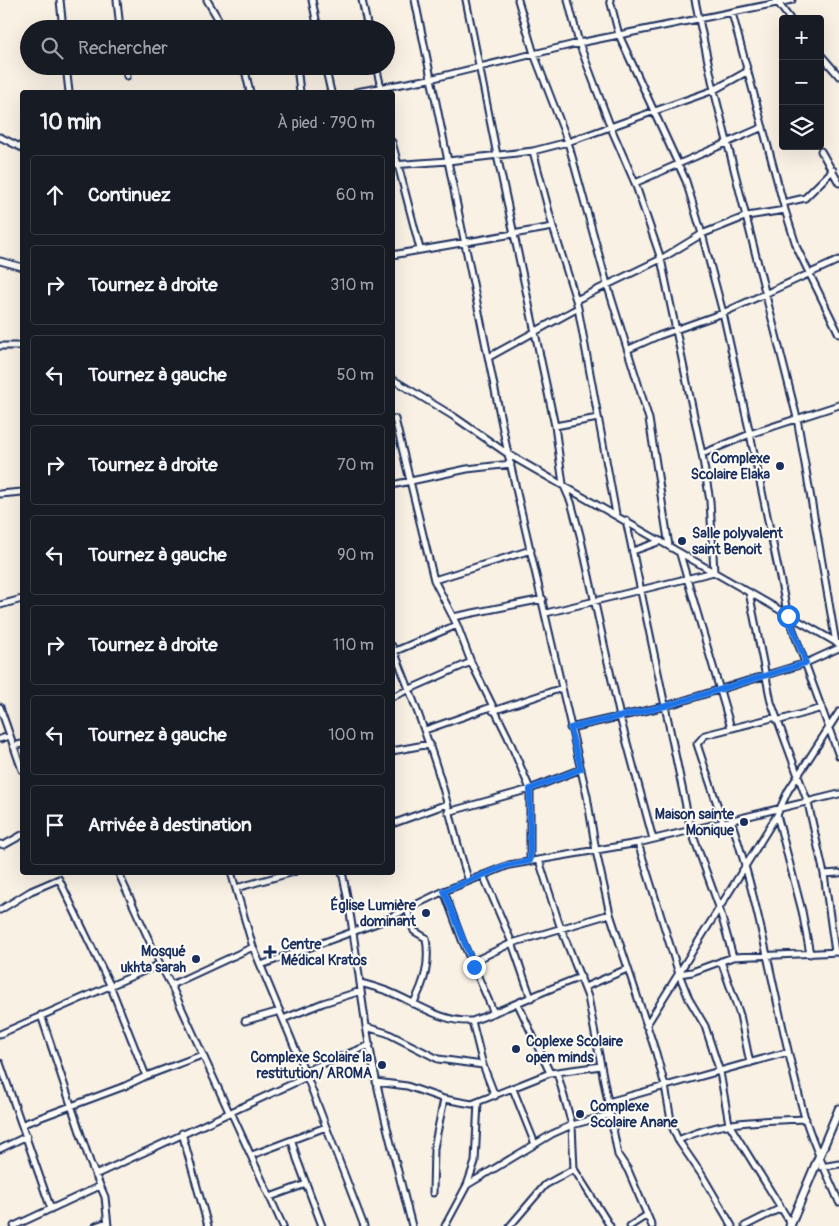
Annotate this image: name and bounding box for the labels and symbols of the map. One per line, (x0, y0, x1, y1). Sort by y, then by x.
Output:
place label: Complexe Scolaire Elaka (691, 450, 771, 483)
marker: Complexe Scolaire Elaka (774, 460, 786, 472)
place label: Salle polyvalent saint Benoit (692, 525, 783, 558)
marker: Salle polyvalent saint Benoit (676, 535, 688, 547)
route start (777, 605, 800, 628)
place label: Maison sainte Monique (655, 806, 735, 839)
marker: Maison sainte Monique (738, 816, 750, 828)
place label: Église Lumière dominant (331, 896, 417, 930)
marker: Église Lumière dominant (420, 907, 432, 919)
place label: Centre Médical Kratos (281, 936, 368, 969)
place label: Mosqué ukhta sarah (121, 943, 187, 976)
marker: Centre Médical Kratos (263, 945, 277, 959)
marker: Mosqué ukhta sarah (190, 953, 202, 965)
route end (463, 956, 486, 979)
place label: Coplexe Scolaire open minds (525, 1033, 624, 1066)
marker: Coplexe Scolaire open minds (510, 1043, 522, 1055)
place label: Complexe Scolaire la restitution/ AROMA (250, 1049, 372, 1082)
marker: Complexe Scolaire la restitution/ AROMA (376, 1059, 388, 1071)
place label: Complexe Scolaire Anane (590, 1098, 679, 1131)
marker: Complexe Scolaire Anane (574, 1108, 586, 1120)

